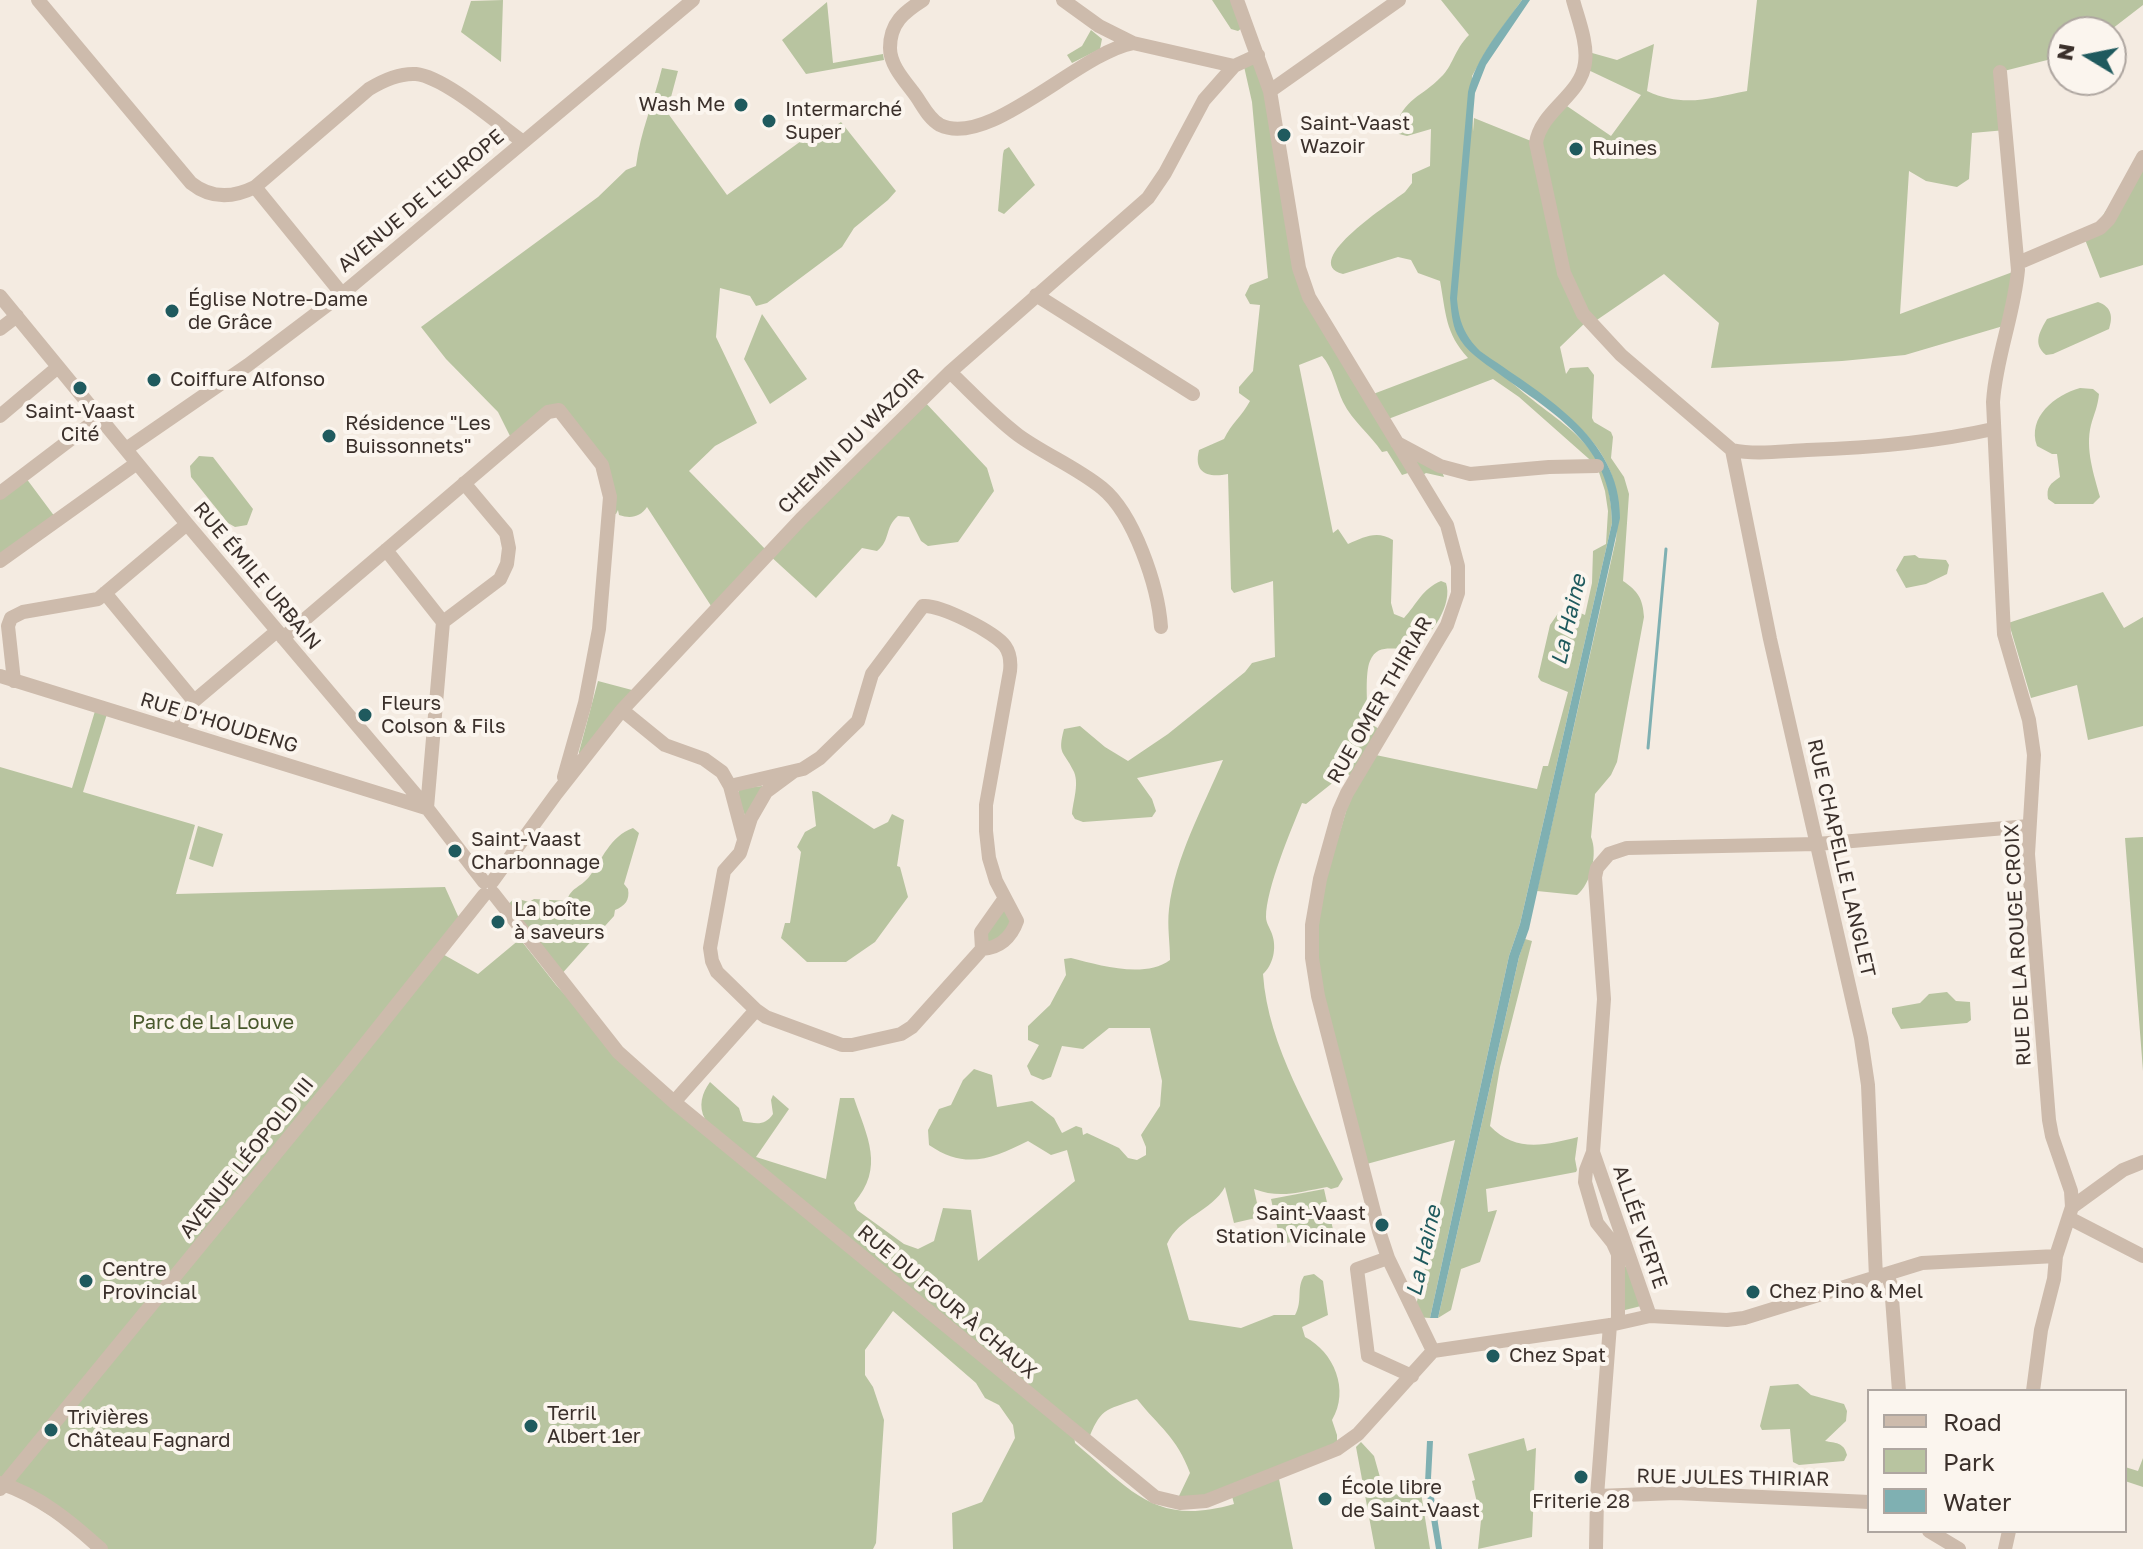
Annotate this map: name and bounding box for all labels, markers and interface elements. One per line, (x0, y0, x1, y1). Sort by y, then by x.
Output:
north arrow (2047, 16, 2127, 96)
text: N (2050, 42, 2080, 63)
place label: Wash Me (639, 93, 725, 117)
marker: Wash Me (732, 96, 750, 114)
place label: Intermarché Super (785, 98, 902, 145)
marker: Intermarché Super (760, 112, 778, 130)
place label: Saint-Vaast Wazoir (1300, 112, 1410, 159)
street label: AVENUE DE L'EUROPE (333, 124, 509, 278)
marker: Saint-Vaast Wazoir (1275, 126, 1293, 144)
place label: Ruines (1592, 137, 1657, 161)
marker: Ruines (1567, 140, 1585, 158)
place label: Église Notre-Dame de Grâce (188, 288, 368, 335)
marker: Église Notre-Dame de Grâce (163, 302, 181, 320)
street label: CHEMIN DU WAZOIR (773, 363, 929, 519)
place label: Coiffure Alfonso (170, 368, 325, 392)
marker: Coiffure Alfonso (145, 371, 163, 389)
marker: Saint-Vaast Cité (71, 379, 89, 397)
place label: Saint-Vaast Cité (25, 400, 135, 447)
place label: Résidence "Les Buissonnets" (345, 412, 491, 459)
marker: Résidence "Les Buissonnets" (320, 427, 338, 445)
street label: RUE ÉMILE URBAIN (188, 497, 326, 655)
water label: La Haine (1546, 572, 1592, 668)
street label: RUE OMER THIRIAR (1322, 612, 1438, 788)
street label: RUE D'HOUDENG (137, 688, 301, 758)
place label: Fleurs Colson & Fils (381, 692, 506, 739)
marker: Fleurs Colson & Fils (356, 706, 374, 724)
street label: RUE CHAPELLE LANGLET (1802, 737, 1880, 979)
street label: RUE DE LA ROUGE CROIX (2000, 823, 2036, 1067)
place label: Saint-Vaast Charbonnage (471, 828, 600, 875)
marker: Saint-Vaast Charbonnage (446, 842, 464, 860)
place label: La boîte à saveurs (514, 898, 605, 945)
marker: La boîte à saveurs (489, 913, 507, 931)
park label: Parc de La Louve (132, 1011, 294, 1035)
street label: AVENUE LÉOPOLD III (175, 1073, 319, 1243)
street label: ALLÉE VERTE (1608, 1162, 1672, 1292)
place label: Saint-Vaast Station Vicinale (1215, 1202, 1366, 1249)
water label: La Haine (1401, 1203, 1447, 1299)
marker: Saint-Vaast Station Vicinale (1373, 1216, 1391, 1234)
street label: RUE DU FOUR À CHAUX (853, 1220, 1041, 1384)
place label: Centre Provincial (102, 1258, 197, 1305)
marker: Centre Provincial (77, 1272, 95, 1290)
place label: Chez Pino & Mel (1769, 1280, 1923, 1304)
marker: Chez Pino & Mel (1744, 1283, 1762, 1301)
place label: Chez Spat (1509, 1344, 1606, 1368)
marker: Chez Spat (1484, 1347, 1502, 1365)
legend (1867, 1389, 2127, 1533)
place label: Terril Albert 1er (547, 1402, 641, 1449)
place label: Trivières Château Fagnard (67, 1406, 231, 1453)
text: Road (1943, 1407, 2002, 1436)
marker: Terril Albert 1er (522, 1417, 540, 1435)
marker: Trivières Château Fagnard (42, 1421, 60, 1439)
text: Park (1943, 1447, 1995, 1476)
street label: RUE JULES THIRIAR (1636, 1464, 1830, 1492)
marker: Friterie 28 (1572, 1468, 1590, 1486)
place label: École libre de Saint-Vaast (1341, 1476, 1480, 1523)
text: Water (1943, 1487, 2011, 1516)
marker: École libre de Saint-Vaast (1316, 1490, 1334, 1508)
place label: Friterie 28 (1532, 1490, 1630, 1514)

